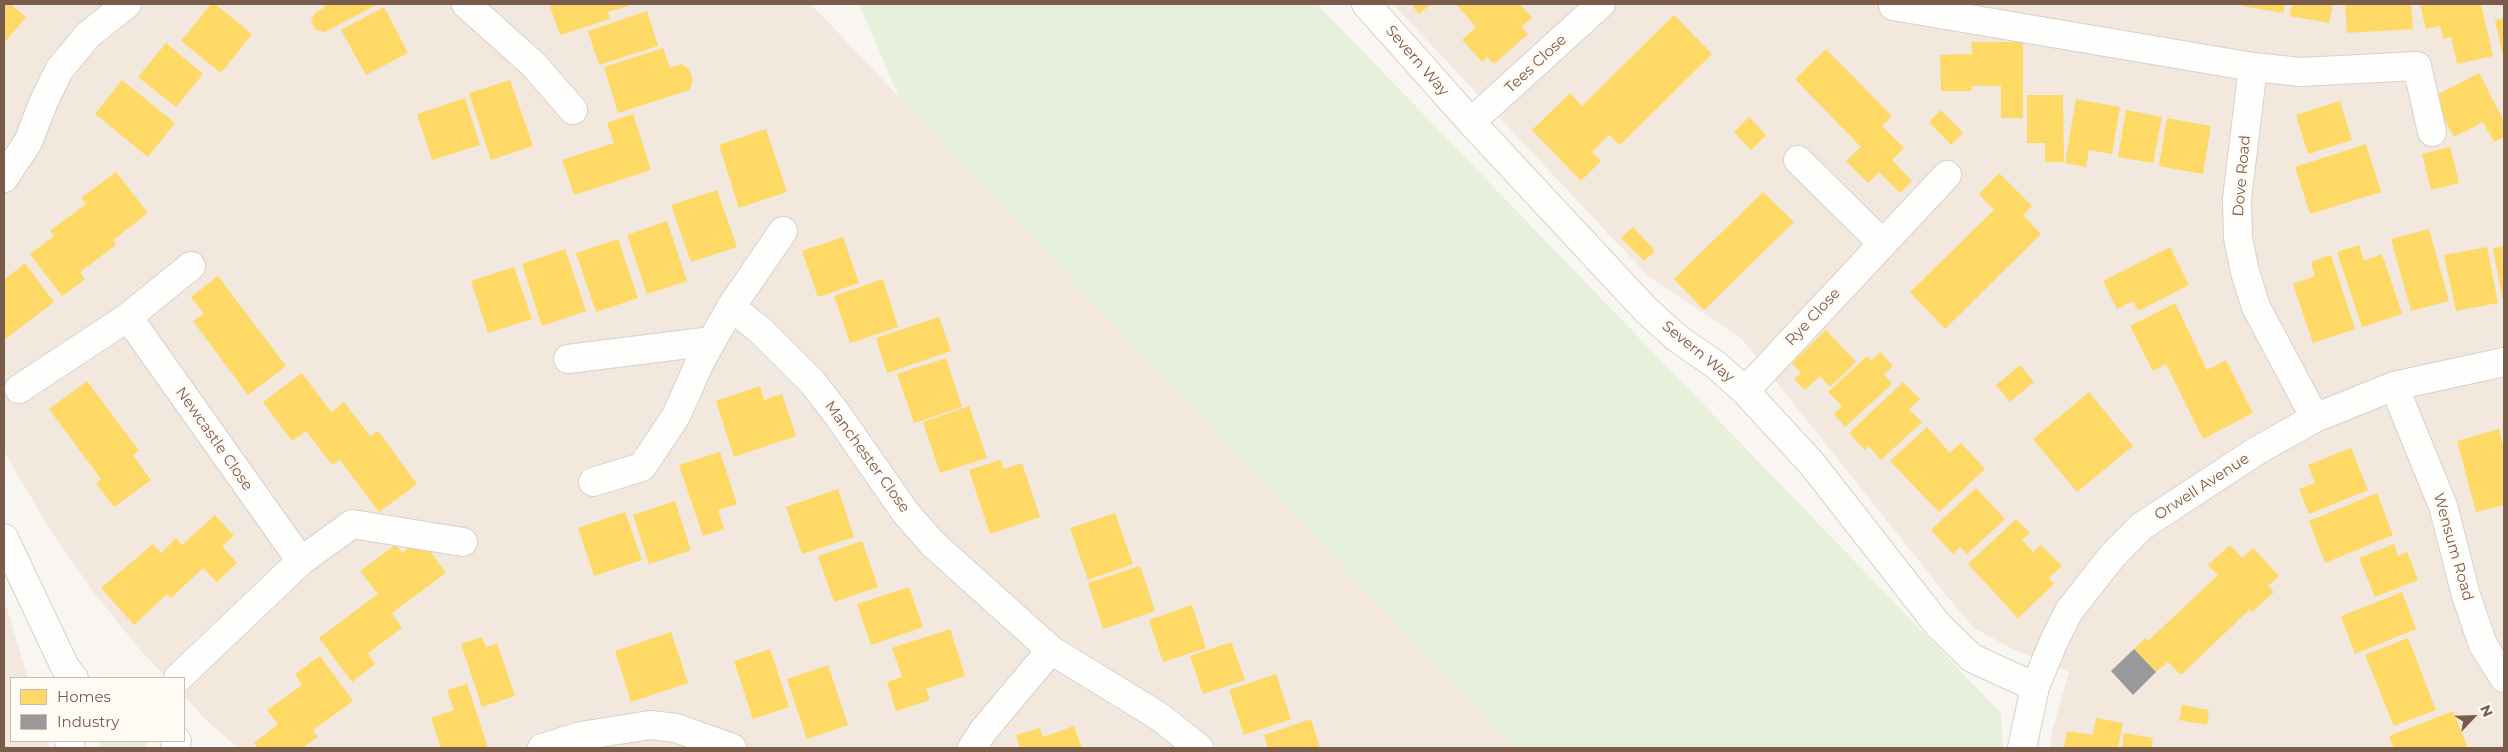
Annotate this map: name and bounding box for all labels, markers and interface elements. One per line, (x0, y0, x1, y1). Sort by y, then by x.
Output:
street label: Severn Way (1381, 22, 1453, 100)
street label: Tees Close (1501, 31, 1571, 97)
street label: Dove Road (2229, 135, 2255, 217)
street label: Rye Close (1782, 284, 1844, 350)
street label: Severn Way (1658, 317, 1738, 387)
street label: Newcastle Close (172, 384, 256, 494)
street label: Manchester Close (821, 398, 913, 516)
street label: Orwell Avenue (2151, 450, 2253, 524)
street label: Wensum Road (2429, 491, 2477, 603)
legend (10, 677, 185, 742)
text: Homes (57, 687, 111, 706)
north arrow (2448, 692, 2498, 742)
text: N (2476, 702, 2497, 720)
text: Industry (57, 712, 119, 731)

